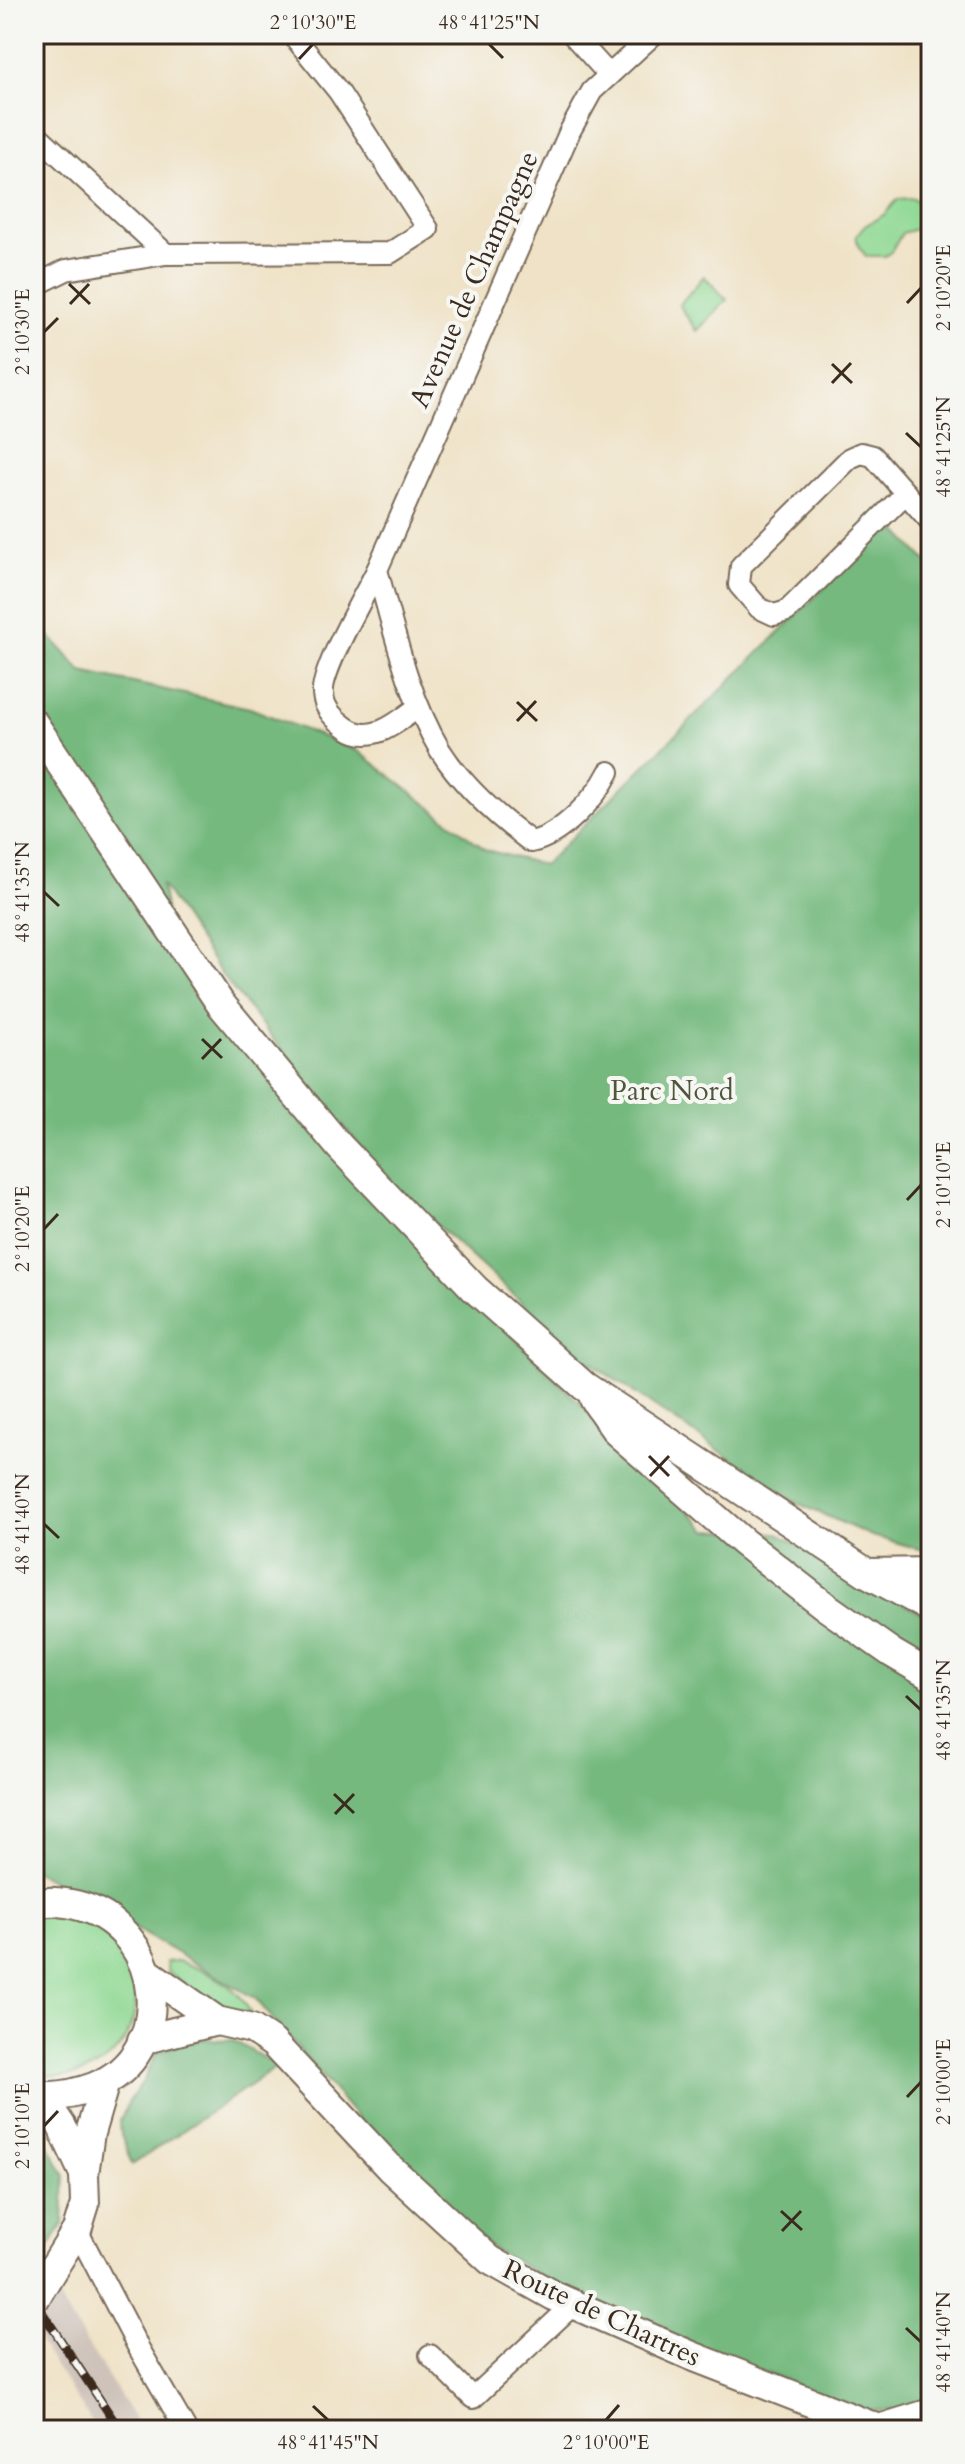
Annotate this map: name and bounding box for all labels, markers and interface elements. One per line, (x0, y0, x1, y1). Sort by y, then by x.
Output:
text: 2°10'30"E (270, 9, 356, 36)
text: 48°41'25"N (438, 9, 540, 36)
street label: Avenue de Champagne (400, 145, 548, 414)
text: 2°10'20"E (930, 245, 957, 331)
text: 2°10'30"E (9, 289, 36, 375)
text: 48°41'25"N (930, 396, 957, 498)
text: 48°41'35"N (9, 841, 36, 943)
park label: Parc Nord (610, 1072, 734, 1110)
text: 2°10'10"E (930, 1142, 957, 1228)
text: 2°10'20"E (9, 1186, 36, 1272)
text: 48°41'40"N (9, 1473, 36, 1575)
text: 48°41'35"N (930, 1659, 957, 1761)
text: 2°10'00"E (930, 2039, 957, 2125)
text: 2°10'10"E (9, 2083, 36, 2169)
street label: Route de Chartres (496, 2250, 707, 2375)
text: 48°41'40"N (930, 2291, 957, 2393)
text: 48°41'45"N (277, 2429, 379, 2456)
text: 2°10'00"E (563, 2429, 649, 2456)

